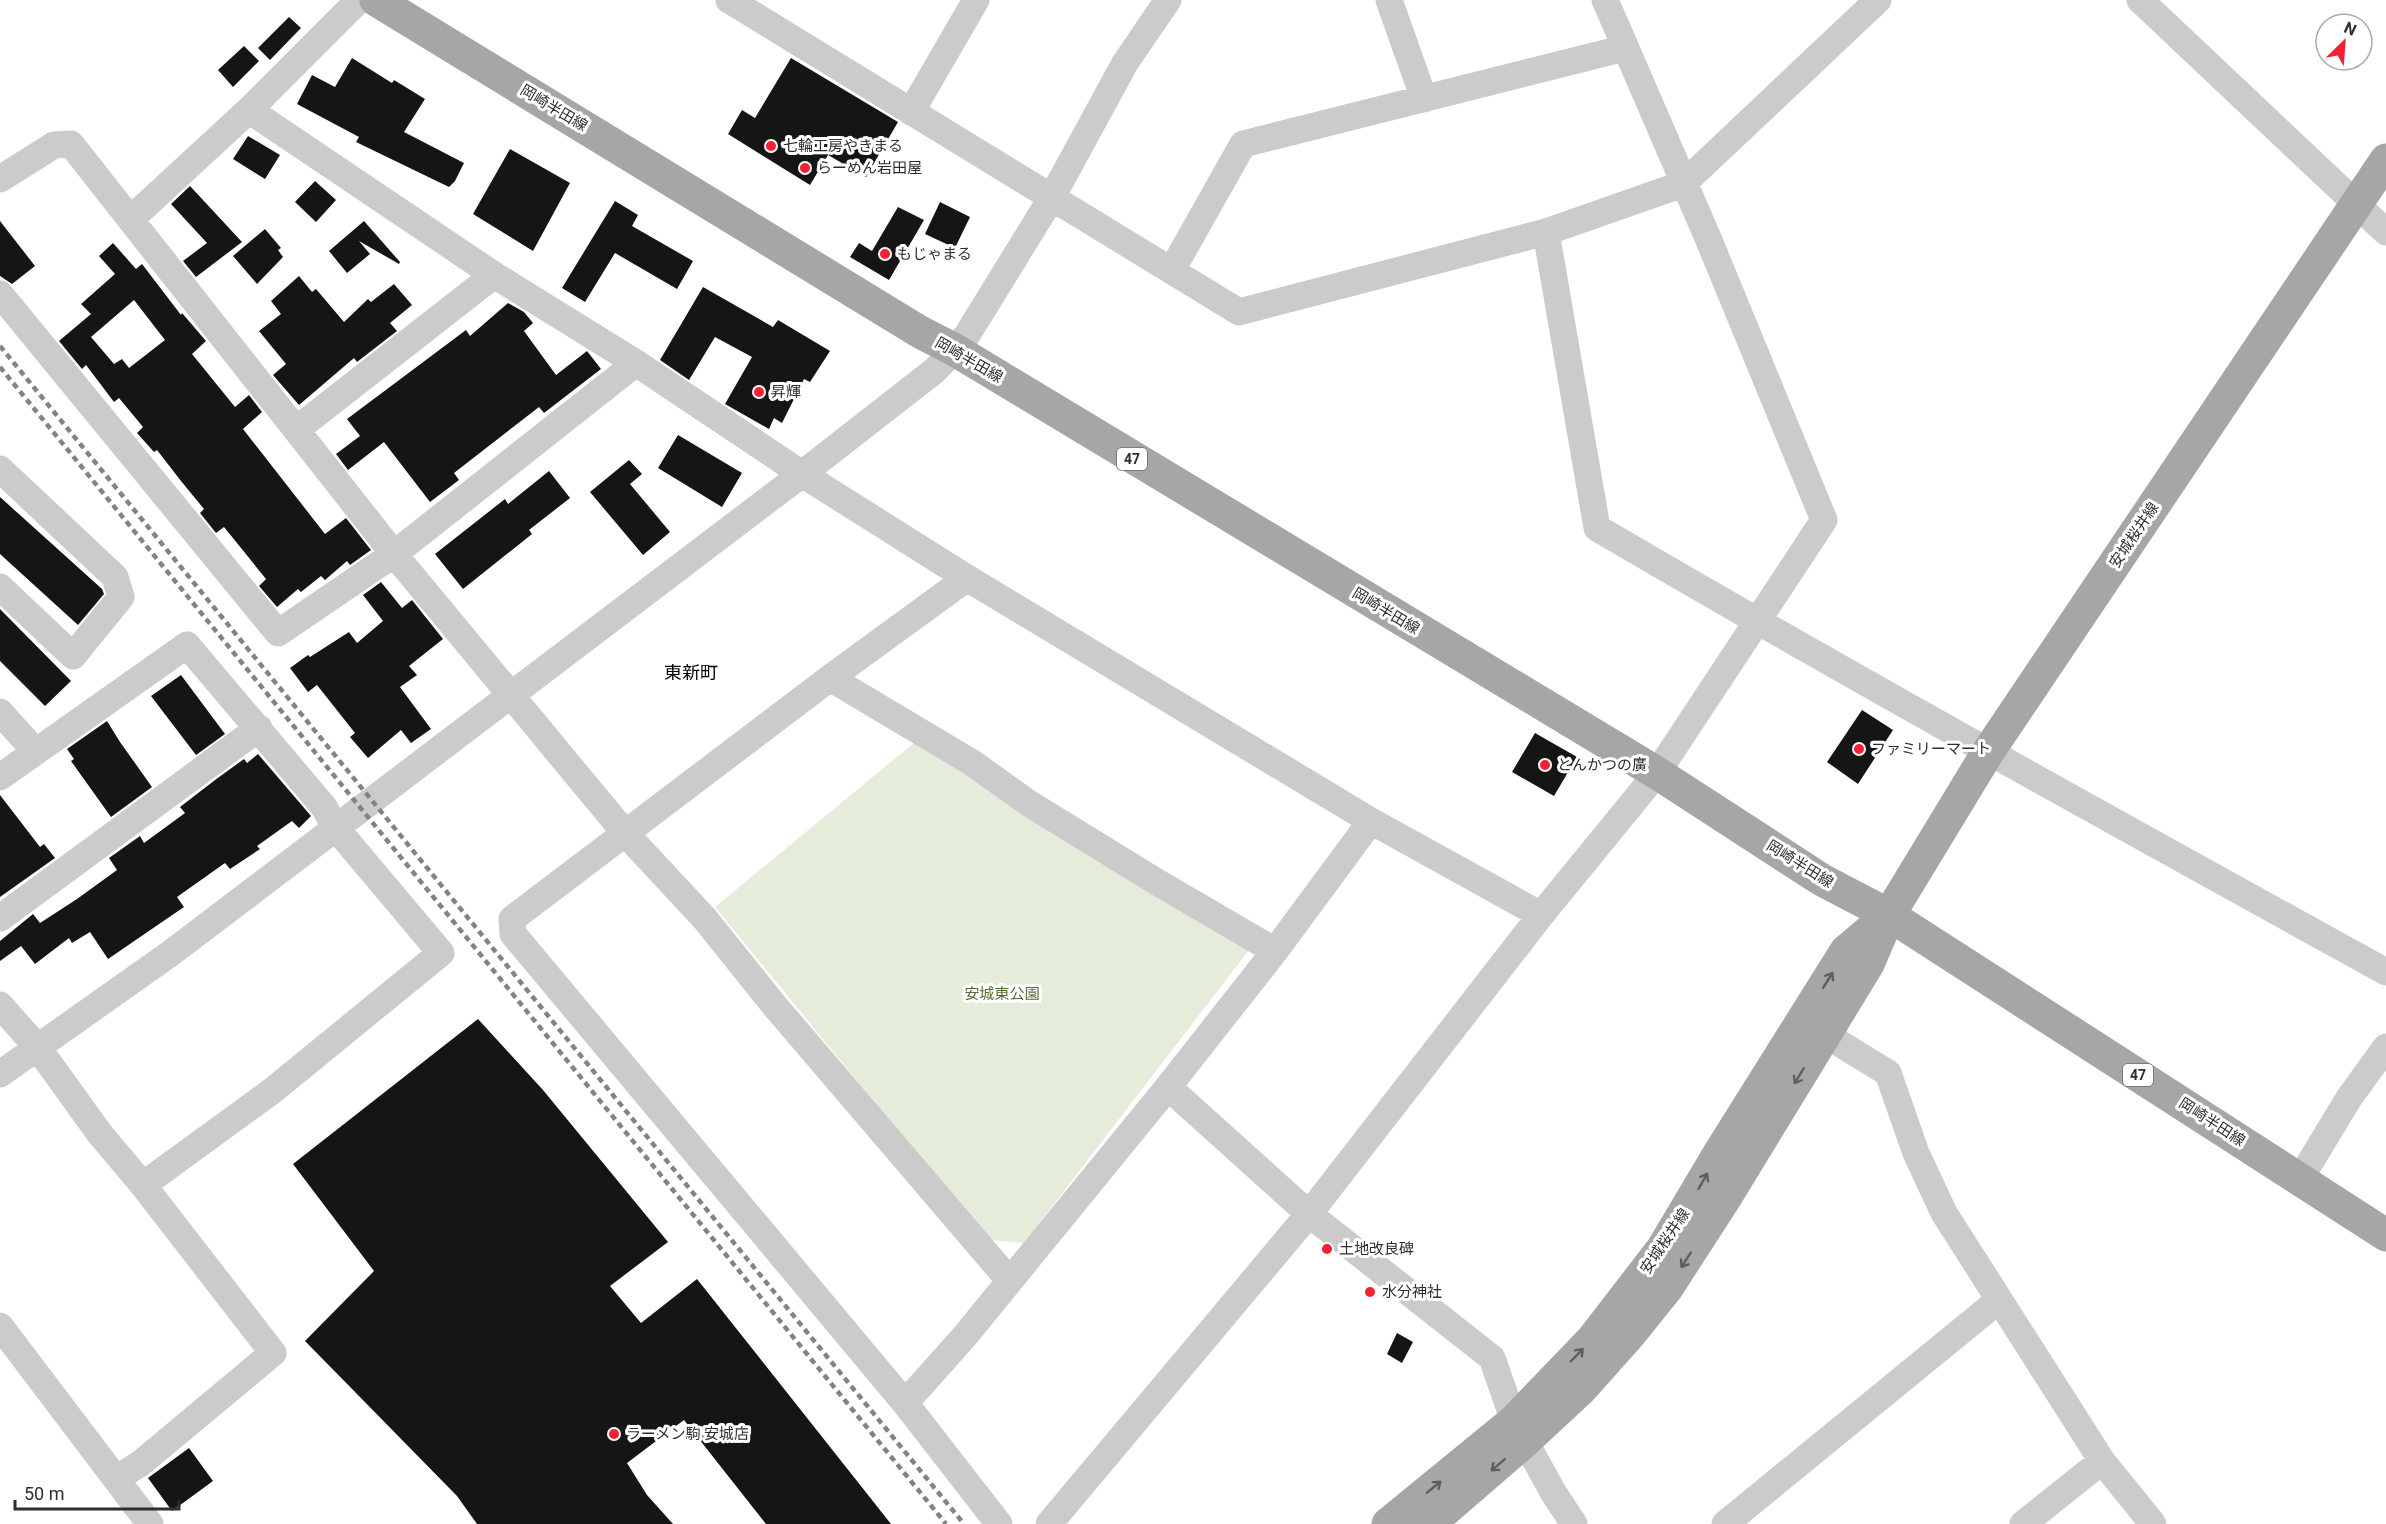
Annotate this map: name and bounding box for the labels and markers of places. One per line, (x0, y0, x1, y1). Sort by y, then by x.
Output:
place label: 七輪工房やきまる (783, 137, 903, 155)
marker: 七輪工房やきまる (764, 139, 778, 153)
place label: らーめん岩田屋 (817, 159, 922, 177)
marker: らーめん岩田屋 (798, 161, 812, 175)
place label: もじゃまる (897, 245, 972, 263)
marker: もじゃまる (878, 247, 892, 261)
place label: 昇輝 (771, 383, 801, 401)
marker: 昇輝 (752, 385, 766, 399)
place label: ファミリーマート (1871, 740, 1991, 758)
marker: ファミリーマート (1852, 742, 1866, 756)
place label: とんかつの廣 (1557, 756, 1647, 774)
marker: とんかつの廣 (1538, 758, 1552, 772)
place label: 土地改良碑 (1339, 1240, 1414, 1258)
marker: 土地改良碑 (1320, 1242, 1334, 1256)
place label: 水分神社 (1382, 1283, 1442, 1301)
marker: 水分神社 (1363, 1285, 1377, 1299)
place label: ラーメン駒 安城店 (626, 1425, 749, 1443)
marker: ラーメン駒 安城店 (607, 1427, 621, 1441)

